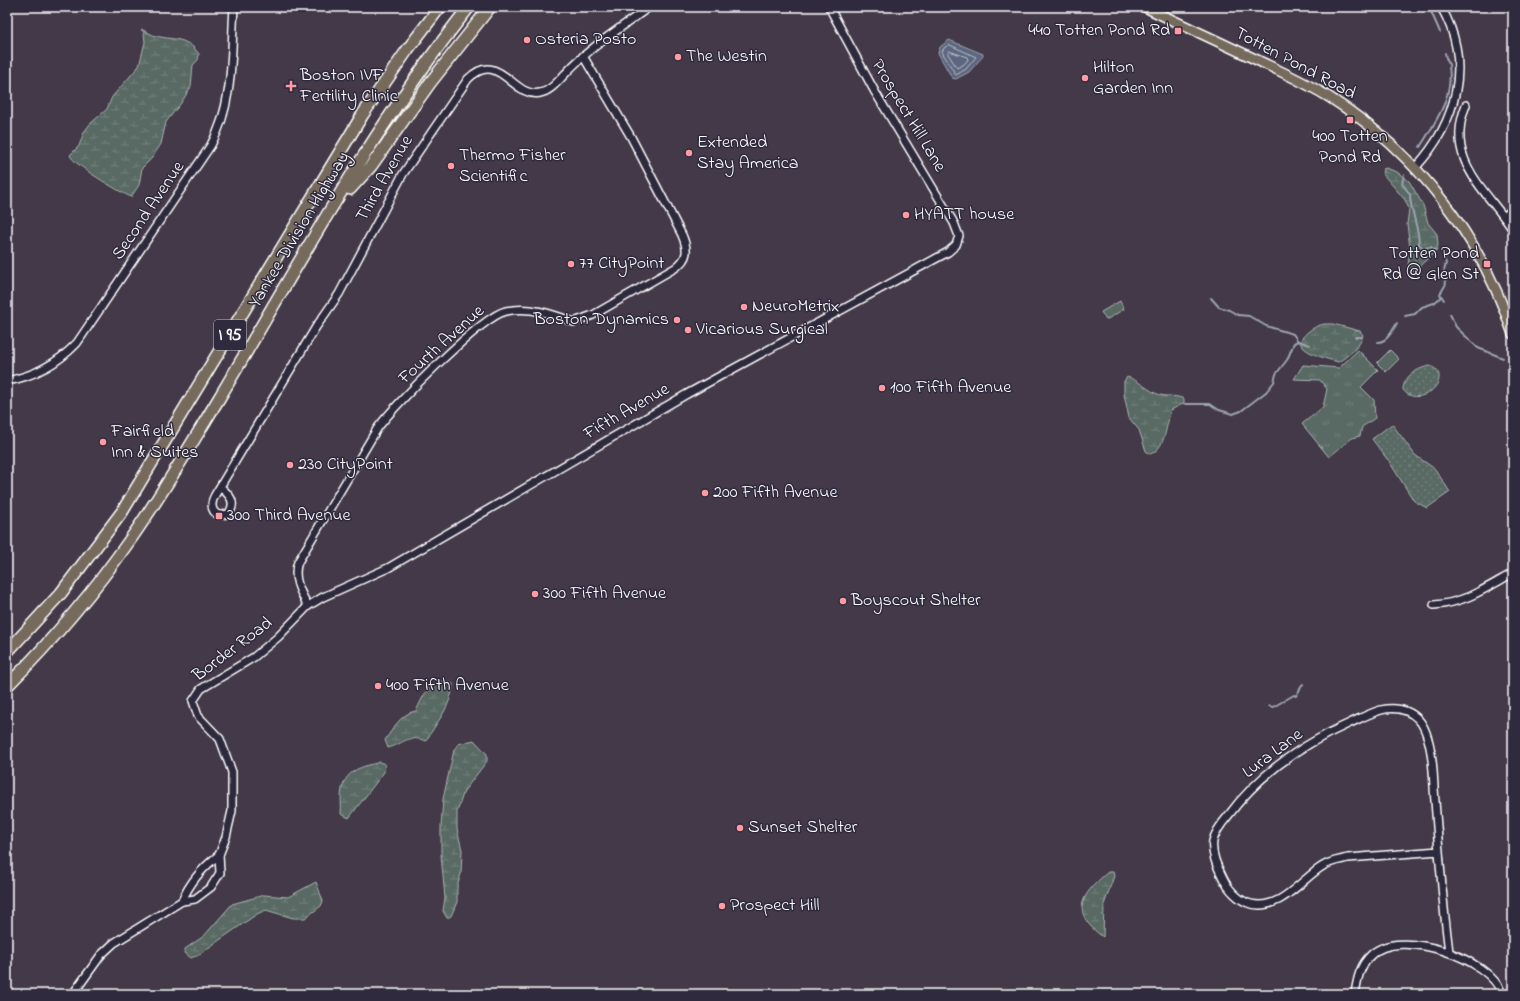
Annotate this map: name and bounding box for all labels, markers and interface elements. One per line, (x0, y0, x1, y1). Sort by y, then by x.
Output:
place label: 440 Totten Pond Rd (1028, 18, 1170, 44)
street label: Totten Pond Road (1230, 21, 1360, 107)
marker: 440 Totten Pond Rd (1173, 26, 1183, 36)
place label: Osteria Posto (535, 27, 636, 53)
marker: Osteria Posto (522, 35, 532, 45)
place label: The Westin (686, 44, 767, 70)
marker: The Westin (673, 52, 683, 62)
street label: Prospect Hill Lane (864, 55, 952, 178)
place label: Hilton Garden Inn (1093, 55, 1173, 102)
place label: Boston IVF Fertility Clinic (299, 63, 398, 110)
marker: Hilton Garden Inn (1080, 73, 1090, 83)
marker: Boston IVF Fertility Clinic (285, 80, 297, 92)
marker: 400 Totten Pond Rd (1345, 115, 1355, 125)
place label: 400 Totten Pond Rd (1312, 124, 1388, 171)
street label: Third Avenue (350, 130, 421, 227)
place label: Extended Stay America (697, 130, 798, 177)
place label: Thermo Fisher Scientific (459, 143, 566, 190)
street label: Yankee Division Highway (243, 147, 358, 314)
marker: Extended Stay America (684, 148, 694, 158)
street label: Second Avenue (106, 156, 192, 266)
marker: Thermo Fisher Scientific (446, 161, 456, 171)
place label: HYATT house (914, 202, 1015, 228)
marker: HYATT house (901, 210, 911, 220)
place label: Totten Pond Rd @ Glen St (1382, 241, 1479, 288)
place label: 77 CityPoint (579, 251, 664, 277)
marker: 77 CityPoint (566, 259, 576, 269)
marker: Totten Pond Rd @ Glen St (1482, 259, 1492, 269)
place label: NeuroMetrix (752, 294, 839, 320)
street label: Fourth Avenue (392, 299, 492, 392)
marker: NeuroMetrix (739, 302, 749, 312)
place label: Boston Dynamics (532, 307, 669, 333)
marker: Boston Dynamics (672, 315, 682, 325)
place label: Vicarious Surgical (695, 317, 828, 344)
road number: I 95 (214, 320, 246, 350)
marker: Vicarious Surgical (683, 325, 693, 335)
place label: 100 Fifth Avenue (890, 375, 1012, 401)
street label: Fifth Avenue (578, 376, 676, 448)
marker: 100 Fifth Avenue (877, 383, 887, 393)
place label: Fairfield Inn & Suites (110, 419, 199, 466)
marker: Fairfield Inn & Suites (98, 437, 108, 447)
place label: 230 CityPoint (298, 452, 393, 478)
marker: 230 CityPoint (285, 460, 295, 470)
place label: 200 Fifth Avenue (713, 480, 838, 506)
marker: 200 Fifth Avenue (700, 488, 710, 498)
place label: 300 Third Avenue (227, 503, 352, 529)
marker: 300 Third Avenue (214, 511, 224, 521)
place label: 300 Fifth Avenue (543, 581, 667, 607)
place label: Boyscout Shelter (850, 588, 981, 614)
marker: 300 Fifth Avenue (530, 589, 540, 599)
marker: Boyscout Shelter (838, 596, 848, 606)
street label: Border Road (187, 611, 279, 689)
place label: 400 Fifth Avenue (386, 673, 510, 699)
marker: 400 Fifth Avenue (373, 681, 383, 691)
street label: Lura Lane (1237, 722, 1310, 785)
place label: Sunset Shelter (748, 815, 858, 841)
marker: Sunset Shelter (735, 823, 745, 833)
place label: Prospect Hill (730, 893, 820, 919)
marker: Prospect Hill (717, 901, 727, 911)

